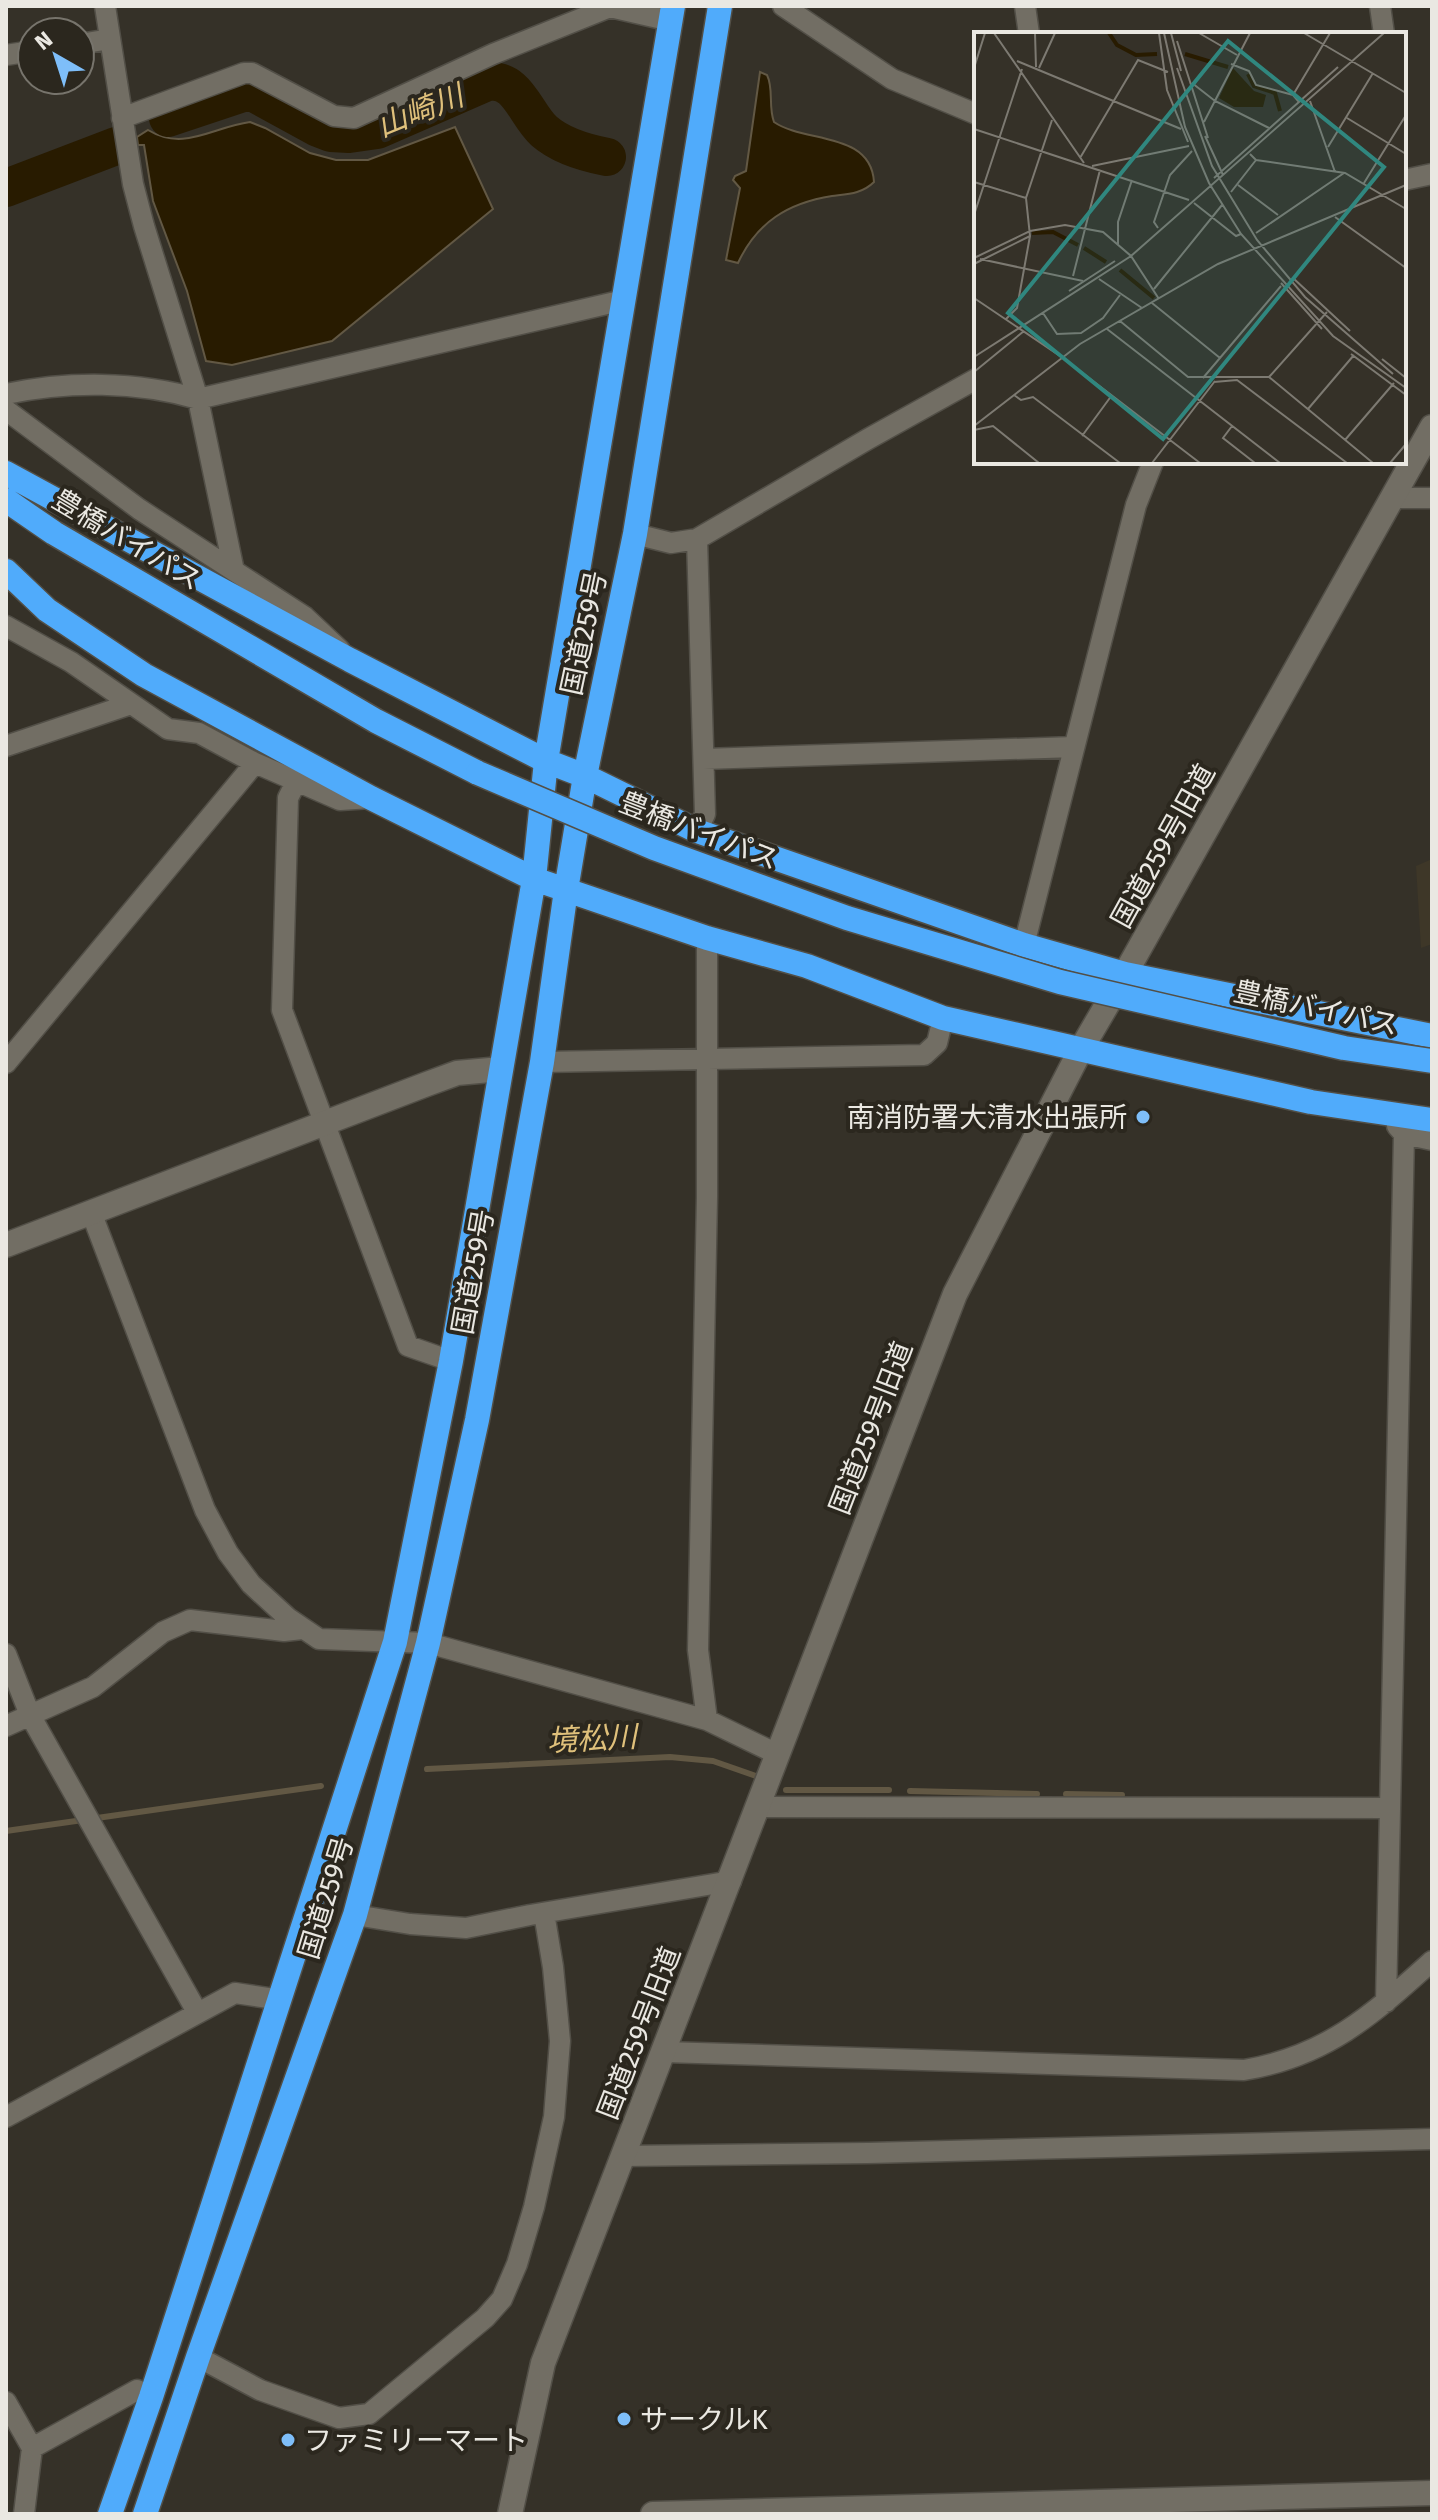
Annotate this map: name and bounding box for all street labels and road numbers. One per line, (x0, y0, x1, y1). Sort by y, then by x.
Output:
street label: 豊橋バイパス (47, 483, 207, 597)
street label: 国道259号 (555, 568, 613, 698)
street label: 国道259号旧道 (1104, 758, 1222, 934)
street label: 豊橋バイパス (615, 786, 783, 876)
street label: 豊橋バイパス (1231, 974, 1401, 1042)
street label: 国道259号 (446, 1207, 500, 1337)
street label: 国道259号旧道 (823, 1337, 919, 1519)
street label: 国道259号 (292, 1833, 360, 1963)
street label: 国道259号旧道 (591, 1942, 687, 2124)

